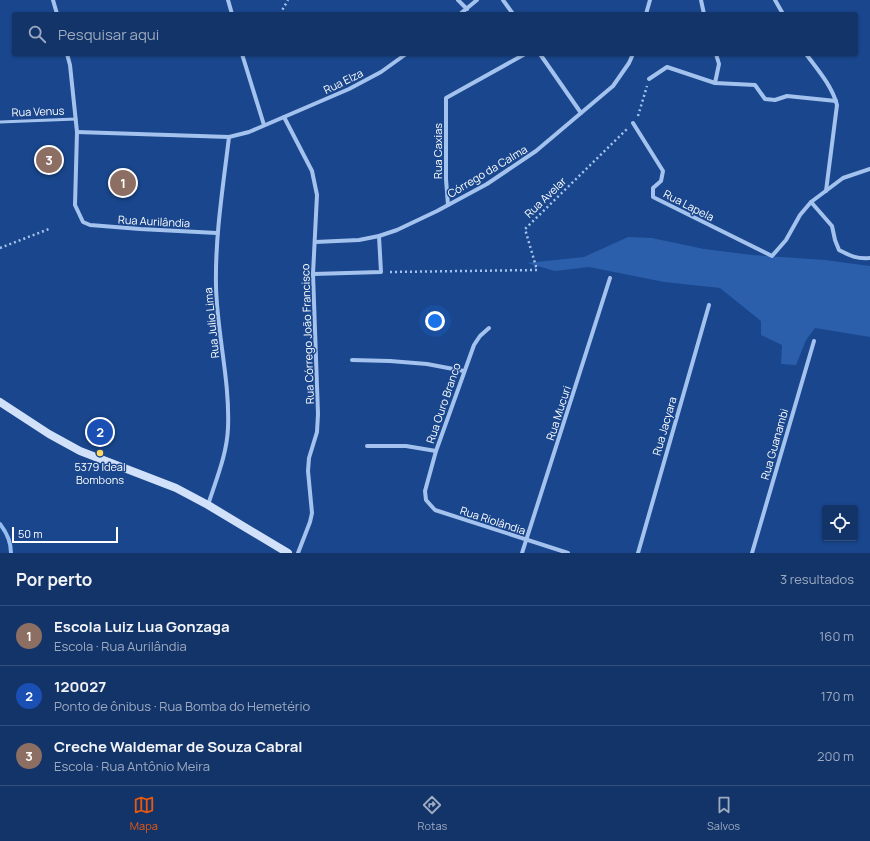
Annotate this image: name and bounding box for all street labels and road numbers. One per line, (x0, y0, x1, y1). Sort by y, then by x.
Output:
street label: Rua Elza (321, 65, 365, 97)
street label: Rua Venus (11, 103, 65, 119)
street label: Rua Caxias (430, 123, 445, 179)
street label: Córrego da Calma (444, 141, 530, 201)
street label: Rua Avelar (521, 173, 569, 221)
street label: Rua Lapela (661, 186, 717, 224)
street label: Rua Aurilândia (118, 212, 190, 230)
street label: Rua Córrego João Francisco (297, 263, 317, 405)
street label: Rua Julio Lima (200, 287, 222, 359)
street label: Rua Ouro Branco (422, 360, 464, 445)
street label: Rua Mucuri (542, 384, 574, 442)
street label: Rua Jacyara (648, 395, 680, 457)
street label: Rua Guanambi (757, 407, 791, 481)
street label: Rua Riolândia (458, 502, 528, 538)

